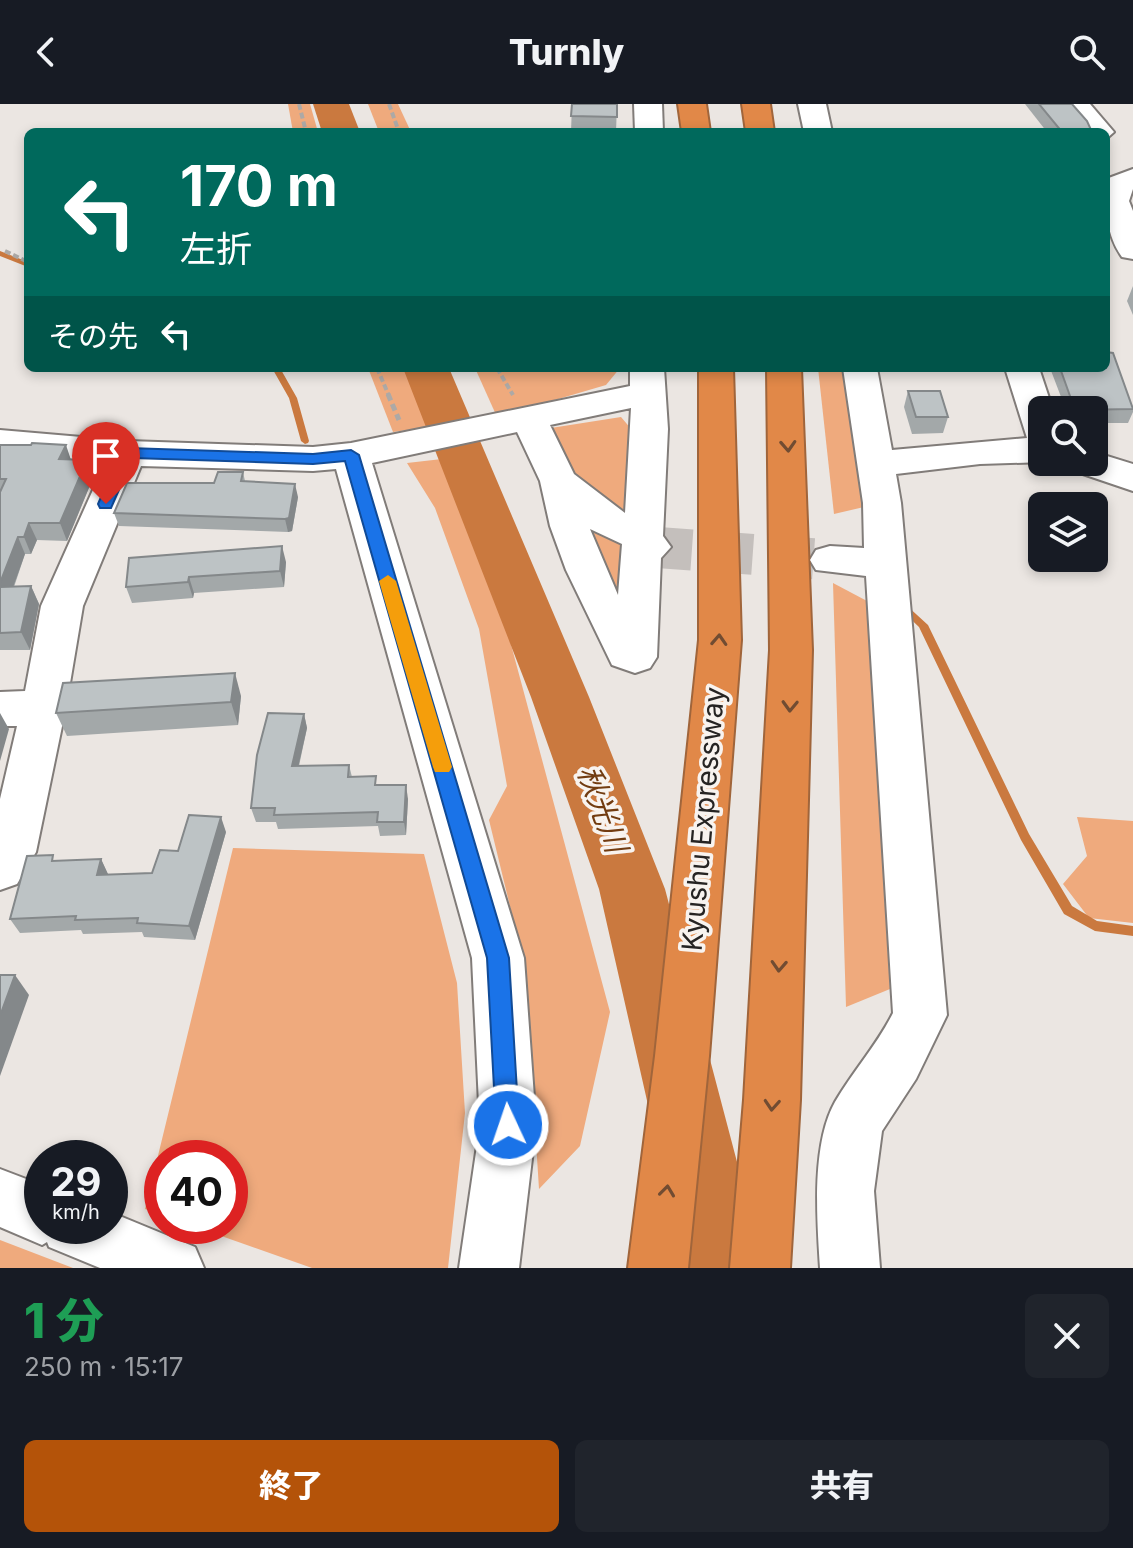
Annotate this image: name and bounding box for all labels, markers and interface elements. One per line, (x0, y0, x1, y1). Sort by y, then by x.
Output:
icon: back (24, 30, 68, 74)
text: Turnly (509, 30, 624, 74)
icon: search (1065, 30, 1109, 74)
text: 170 m (180, 152, 338, 220)
icon: left (48, 160, 152, 264)
text: 左折 (180, 227, 252, 271)
icon: left (154, 312, 198, 356)
text: その先 (48, 318, 138, 354)
map controls (1028, 396, 1108, 572)
button: search (1028, 396, 1108, 476)
pin (72, 422, 140, 504)
icon: arrive (84, 434, 128, 478)
one-way arrow (779, 440, 796, 453)
button: layers (1028, 492, 1108, 572)
one-way arrow (710, 633, 727, 646)
street label: Kyushu Expressway (675, 686, 731, 952)
one-way arrow (781, 700, 798, 713)
water label: 秋光川 (571, 760, 636, 860)
one-way arrow (770, 960, 787, 973)
position arrow (466, 1083, 550, 1167)
one-way arrow (764, 1099, 781, 1112)
speed limit sign: 40 (144, 1140, 248, 1244)
text: 29 (50, 1157, 102, 1206)
one-way arrow (658, 1184, 675, 1197)
text: km/h (52, 1200, 100, 1224)
text: 1 分 (24, 1291, 104, 1350)
button: close (1025, 1294, 1109, 1378)
text: 250 m · 15:17 (24, 1351, 183, 1382)
button: 終了 (24, 1440, 559, 1532)
button: 共有 (575, 1440, 1109, 1532)

